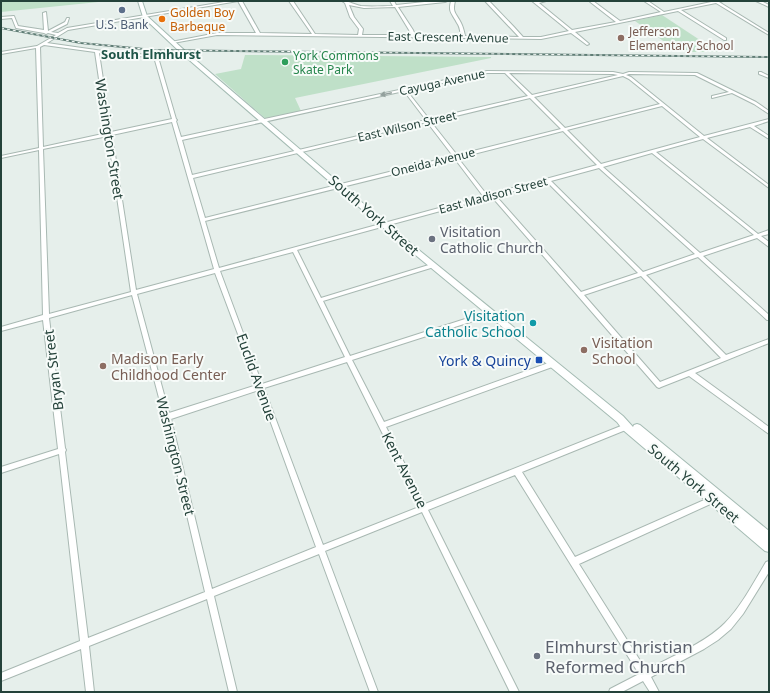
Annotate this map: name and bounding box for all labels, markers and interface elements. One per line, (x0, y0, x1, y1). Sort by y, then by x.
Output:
place label: Golden Boy Barbeque (170, 4, 236, 35)
marker: U.S. Bank (117, 5, 127, 15)
marker: Golden Boy Barbeque (157, 14, 167, 24)
place label: U.S. Bank (95, 16, 149, 33)
place label: Jefferson Elementary School (628, 23, 734, 54)
street label: East Crescent Avenue (387, 27, 509, 47)
marker: Jefferson Elementary School (616, 33, 626, 43)
district label: South Elmhurst (101, 45, 201, 63)
place label: York Commons Skate Park (293, 47, 379, 78)
marker: York Commons Skate Park (280, 57, 290, 67)
street label: Cayuga Avenue (398, 65, 487, 99)
street label: Washington Street (91, 77, 129, 201)
one-way arrow (380, 92, 392, 98)
street label: East Wilson Street (356, 106, 459, 146)
street label: Oneida Avenue (389, 143, 477, 181)
street label: South York Street (325, 170, 423, 260)
street label: East Madison Street (437, 172, 550, 218)
place label: Visitation Catholic Church (440, 222, 544, 257)
marker: Visitation Catholic Church (427, 234, 437, 244)
place label: Visitation Catholic School (425, 306, 525, 341)
marker: Visitation Catholic School (528, 318, 538, 328)
street label: Bryan Street (39, 329, 67, 411)
street label: Euclid Avenue (232, 331, 282, 423)
place label: Visitation School (592, 333, 653, 368)
marker: Visitation School (579, 345, 589, 355)
place label: Madison Early Childhood Center (111, 349, 227, 384)
place label: York & Quincy (439, 351, 532, 370)
marker: York & Quincy (534, 355, 544, 365)
marker: Madison Early Childhood Center (98, 361, 108, 371)
street label: Washington Street (152, 395, 200, 517)
street label: Kent Avenue (378, 429, 432, 511)
street label: South York Street (644, 439, 744, 527)
place label: Elmhurst Christian Reformed Church (545, 635, 693, 678)
marker: Elmhurst Christian Reformed Church (532, 651, 542, 661)

